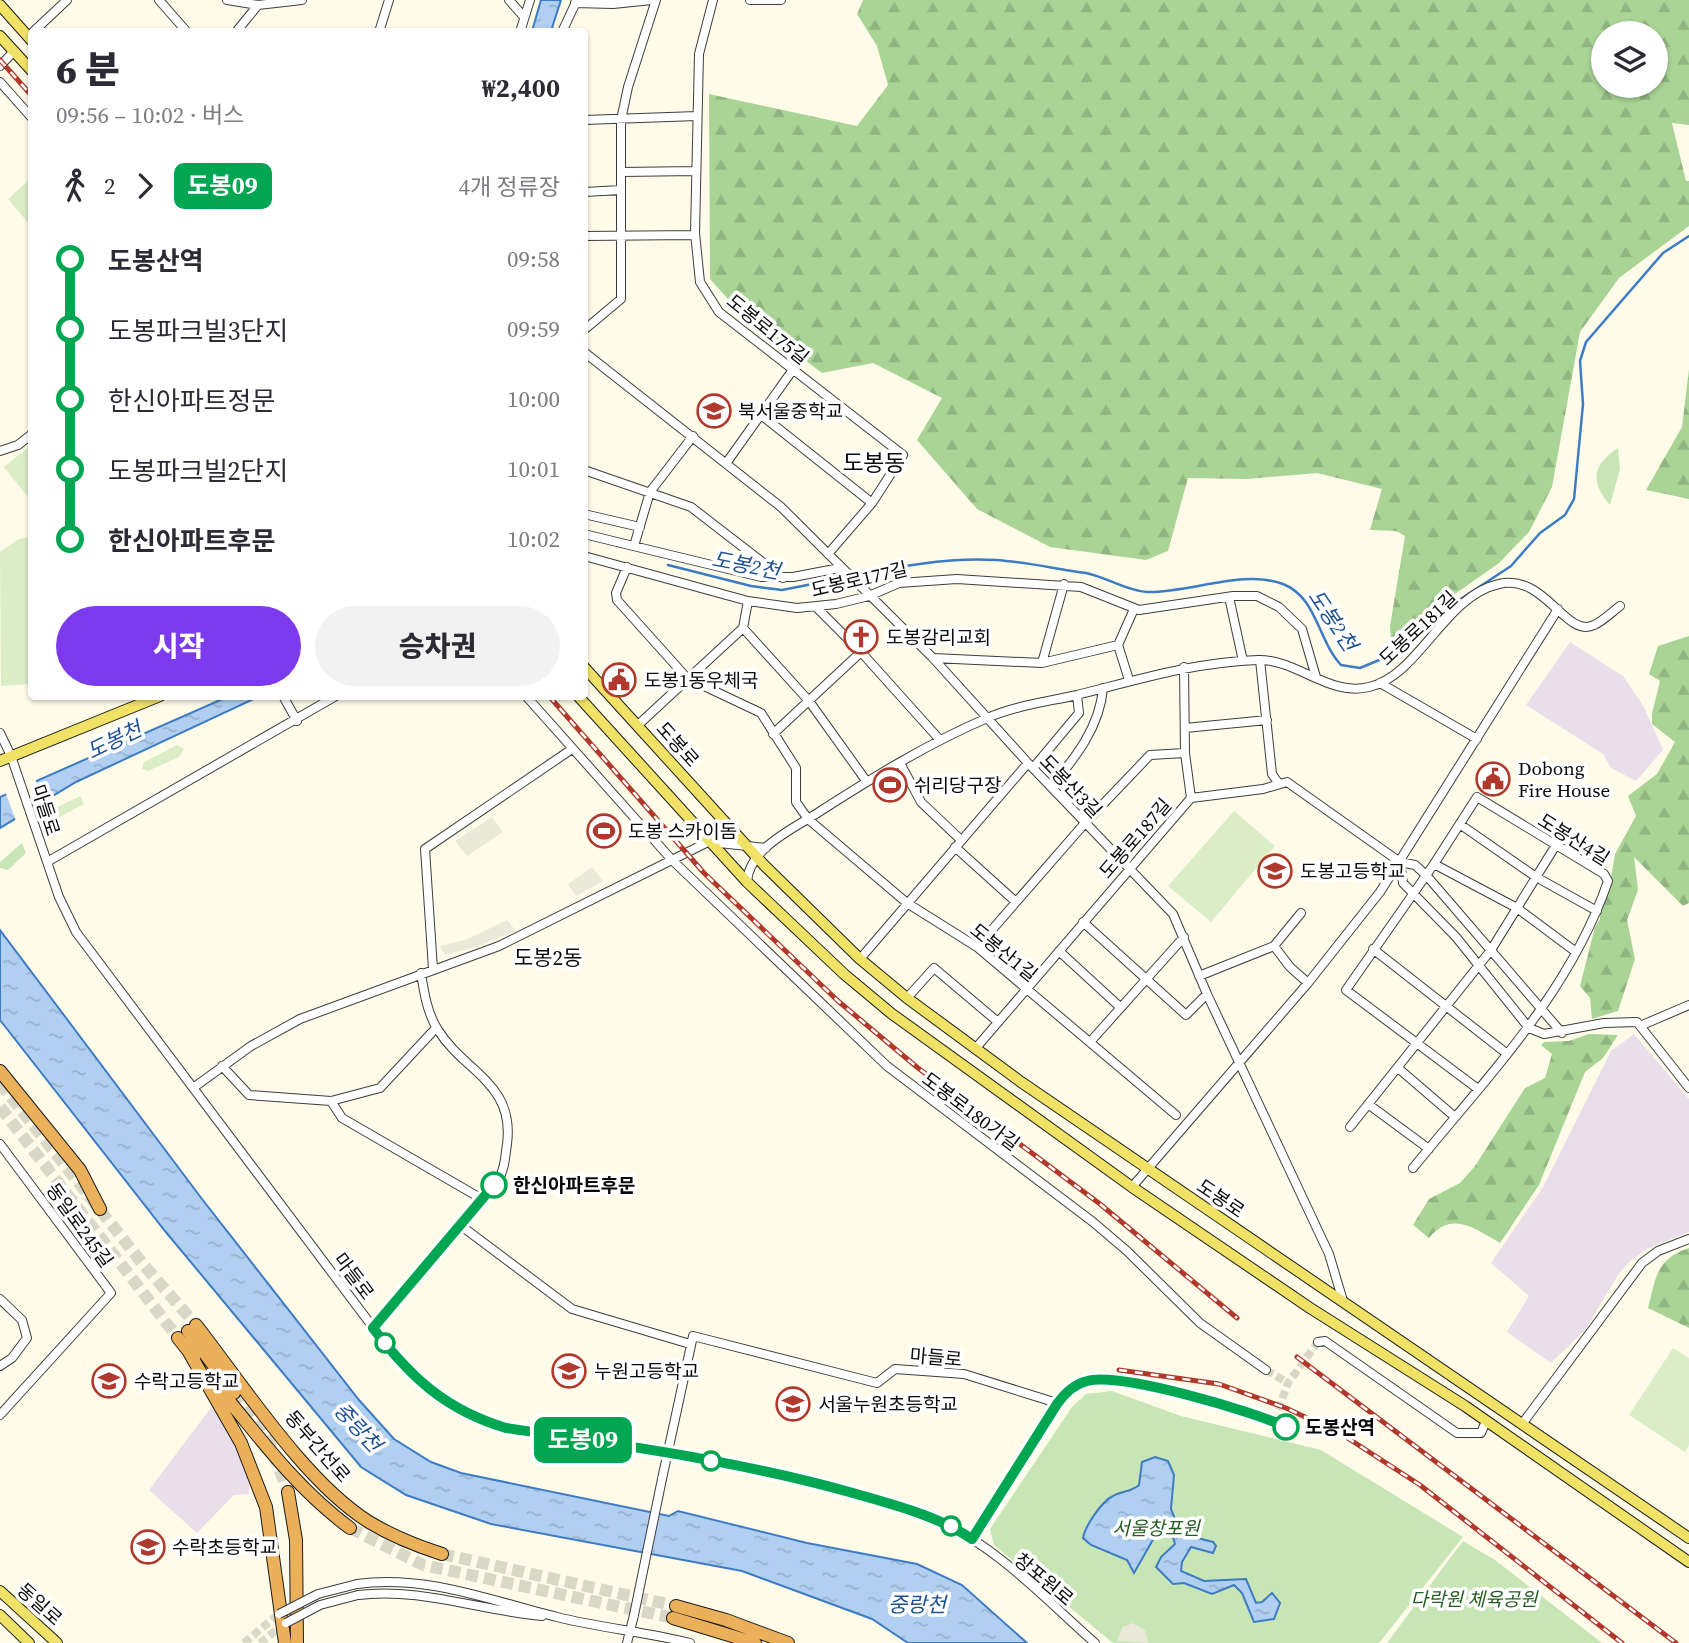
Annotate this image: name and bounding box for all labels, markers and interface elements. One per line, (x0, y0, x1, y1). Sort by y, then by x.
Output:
map controls (1591, 21, 1668, 98)
button: layers (1591, 21, 1668, 98)
text: 6 분 (56, 44, 120, 96)
text: ₩2,400 (482, 70, 560, 106)
text: 09:56 – 10:02 · 버스 (56, 99, 244, 131)
icon: walk (56, 167, 94, 205)
icon: forward (126, 167, 164, 205)
text: 도봉09 (188, 169, 258, 202)
text: 2 (104, 170, 116, 202)
text: 4개 정류장 (459, 171, 560, 203)
text: 도봉산역 (108, 243, 204, 279)
text: 09:58 (507, 243, 560, 275)
street label: 도봉로175길 (722, 288, 814, 370)
text: 도봉파크빌3단지 (108, 313, 288, 349)
text: 09:59 (507, 313, 560, 345)
text: 한신아파트정문 (108, 383, 275, 419)
text: 10:00 (507, 383, 560, 415)
school or university icon: 북서울중학교 (695, 392, 733, 430)
place label: 북서울중학교 (738, 398, 843, 424)
district label: 도봉동 (842, 447, 906, 479)
text: 도봉파크빌2단지 (108, 453, 288, 489)
text: 10:01 (507, 453, 560, 485)
text: 한신아파트후문 (108, 523, 275, 559)
text: 10:02 (507, 523, 560, 555)
water label: 도봉2천 (710, 544, 785, 586)
street label: 도봉로177길 (808, 555, 910, 603)
water label: 도봉2천 (1302, 583, 1366, 659)
street label: 도봉로181길 (1373, 585, 1463, 671)
button: 시작 (56, 606, 301, 686)
button: 승차권 (315, 606, 560, 686)
church icon: 도봉감리교회 (842, 618, 880, 656)
place label: 도봉감리교회 (886, 624, 991, 650)
public building icon: 도봉1동우체국 (600, 661, 638, 699)
place label: 도봉1동우체국 (644, 667, 758, 693)
water label: 도봉천 (82, 713, 149, 766)
street label: 도봉로 (651, 716, 705, 772)
street label: 도봉산3길 (1034, 748, 1108, 824)
place label: Dobong Fire House (1518, 755, 1610, 803)
public building icon: Dobong Fire House (1474, 760, 1512, 798)
sports icon: 쉬리당구장 (871, 766, 909, 804)
place label: 쉬리당구장 (914, 772, 1001, 798)
street label: 마들로 (26, 781, 66, 839)
street label: 도봉로187길 (1093, 792, 1177, 884)
street label: 도봉산4길 (1533, 807, 1615, 871)
sports icon: 도봉 스카이돔 (585, 812, 623, 850)
place label: 도봉 스카이돔 (628, 818, 737, 844)
school or university icon: 도봉고등학교 (1256, 852, 1294, 890)
place label: 도봉고등학교 (1300, 858, 1405, 884)
street label: 도봉산1길 (965, 917, 1043, 987)
district label: 도봉2동 (514, 943, 582, 972)
street label: 도봉로180가길 (917, 1066, 1025, 1156)
marker: 한신아파트후문 (481, 1172, 507, 1198)
place label: 한신아파트후문 (513, 1172, 635, 1198)
street label: 도봉로 (1192, 1173, 1250, 1223)
street label: 동일로245길 (41, 1178, 119, 1272)
street label: 마들로 (328, 1247, 380, 1305)
unlabelled marker (375, 1333, 395, 1353)
street label: 마들로 (909, 1342, 963, 1372)
school or university icon: 누원고등학교 (550, 1352, 588, 1390)
place label: 누원고등학교 (594, 1358, 699, 1384)
school or university icon: 수락고등학교 (90, 1362, 128, 1400)
place label: 수락고등학교 (134, 1368, 239, 1394)
school or university icon: 서울누원초등학교 (774, 1385, 812, 1423)
place label: 서울누원초등학교 (818, 1391, 958, 1417)
water label: 중랑천 (328, 1396, 390, 1460)
street label: 동부간선로 (280, 1404, 356, 1488)
marker: 도봉산역 (1273, 1414, 1299, 1440)
place label: 도봉산역 (1305, 1414, 1375, 1440)
line badge: 도봉09 (534, 1417, 632, 1463)
text: 도봉09 (548, 1423, 618, 1456)
unlabelled marker (701, 1451, 721, 1471)
park label: 서울창포원 (1112, 1515, 1201, 1541)
unlabelled marker (941, 1516, 961, 1536)
school or university icon: 수락초등학교 (129, 1528, 167, 1566)
place label: 수락초등학교 (172, 1534, 277, 1560)
street label: 창포원로 (1009, 1547, 1079, 1611)
street label: 동일로 (12, 1577, 68, 1631)
park label: 다락원 체육공원 (1411, 1586, 1539, 1612)
water label: 중랑천 (888, 1590, 949, 1619)

